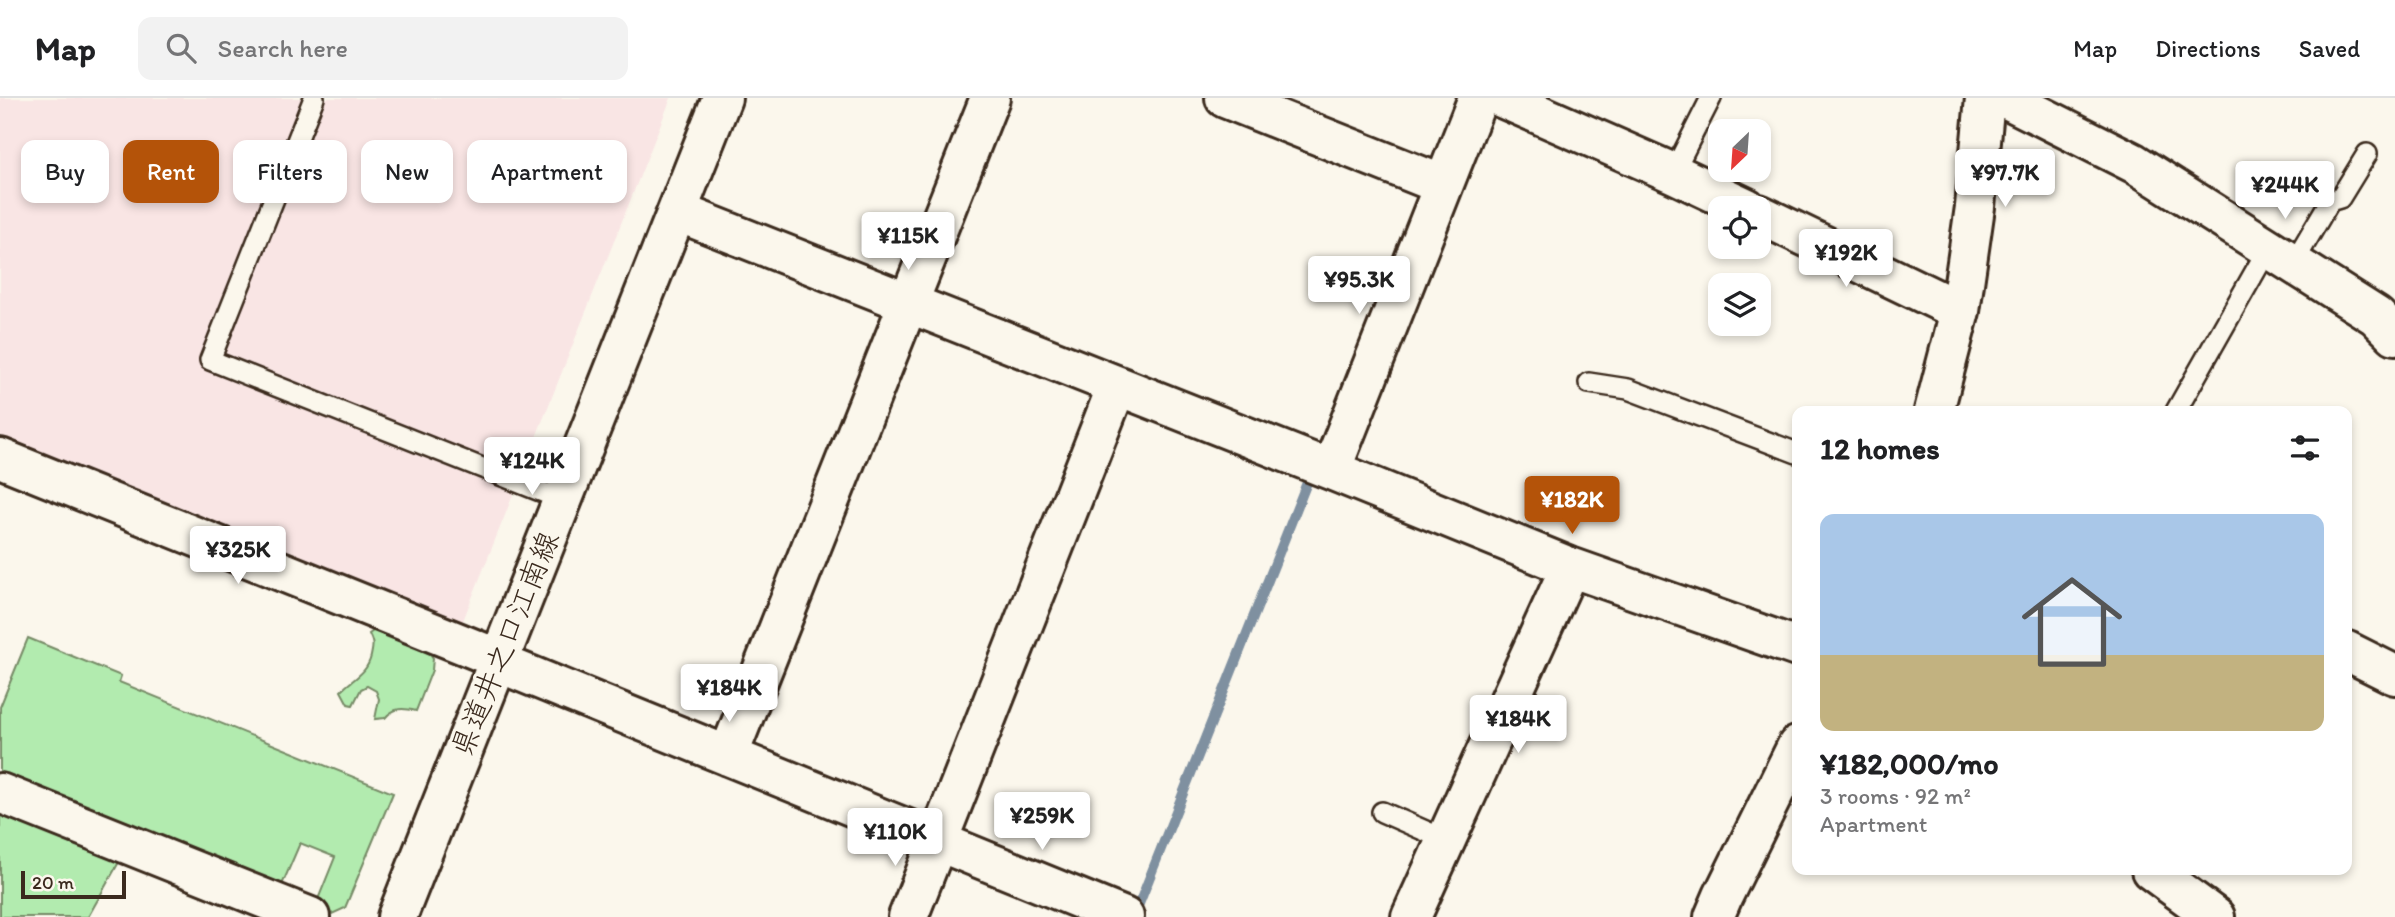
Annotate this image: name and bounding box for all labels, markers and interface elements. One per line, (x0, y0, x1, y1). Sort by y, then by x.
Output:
search box (138, 17, 628, 80)
text: Map (35, 29, 96, 68)
icon: search (162, 29, 200, 67)
text: Search here (218, 32, 348, 64)
text: Map (2073, 34, 2117, 63)
text: Directions (2155, 34, 2261, 63)
text: Saved (2299, 34, 2360, 63)
north arrow (1708, 119, 1771, 182)
map controls (1708, 119, 1771, 336)
chip: Buy (21, 140, 109, 203)
chip: Rent (123, 140, 219, 203)
chip: Filters (233, 140, 347, 203)
chip: New (361, 140, 453, 203)
chip: Apartment (467, 140, 627, 203)
pin: ¥97.7K (1948, 150, 2062, 209)
text: ¥97.7K (1971, 158, 2039, 186)
pin: ¥244K (2236, 162, 2334, 221)
text: ¥244K (2251, 170, 2319, 198)
button: locate (1708, 196, 1771, 259)
pin: ¥115K (859, 212, 957, 272)
text: ¥115K (878, 221, 939, 249)
pin: ¥192K (1797, 230, 1895, 289)
text: ¥192K (1815, 238, 1877, 266)
pin: ¥95.3K (1302, 256, 1416, 316)
text: ¥95.3K (1324, 265, 1394, 293)
button: layers (1708, 273, 1771, 336)
icon: filters (2286, 429, 2324, 467)
text: 12 homes (1820, 430, 1940, 467)
pin: ¥124K (483, 438, 581, 497)
text: ¥124K (500, 446, 564, 474)
pin: ¥182K (1523, 476, 1621, 536)
text: ¥182K (1541, 485, 1603, 513)
pin: ¥325K (189, 526, 287, 586)
street label: 県道井之口江南線 (442, 526, 567, 762)
text: ¥325K (206, 535, 270, 563)
icon: home (2009, 559, 2135, 685)
pin: ¥184K (680, 664, 778, 724)
text: ¥184K (697, 673, 761, 701)
pin: ¥184K (1469, 696, 1567, 755)
text: ¥184K (1486, 704, 1550, 732)
text: ¥182,000/mo (1820, 745, 1999, 782)
text: 3 rooms · 92 m² (1820, 782, 1971, 810)
pin: ¥259K (993, 792, 1091, 852)
text: ¥259K (1010, 801, 1074, 829)
pin: ¥110K (846, 808, 944, 868)
text: Apartment (1820, 810, 1927, 838)
text: ¥110K (863, 817, 927, 845)
scale bar (21, 868, 126, 900)
text: 20 m (32, 871, 74, 894)

